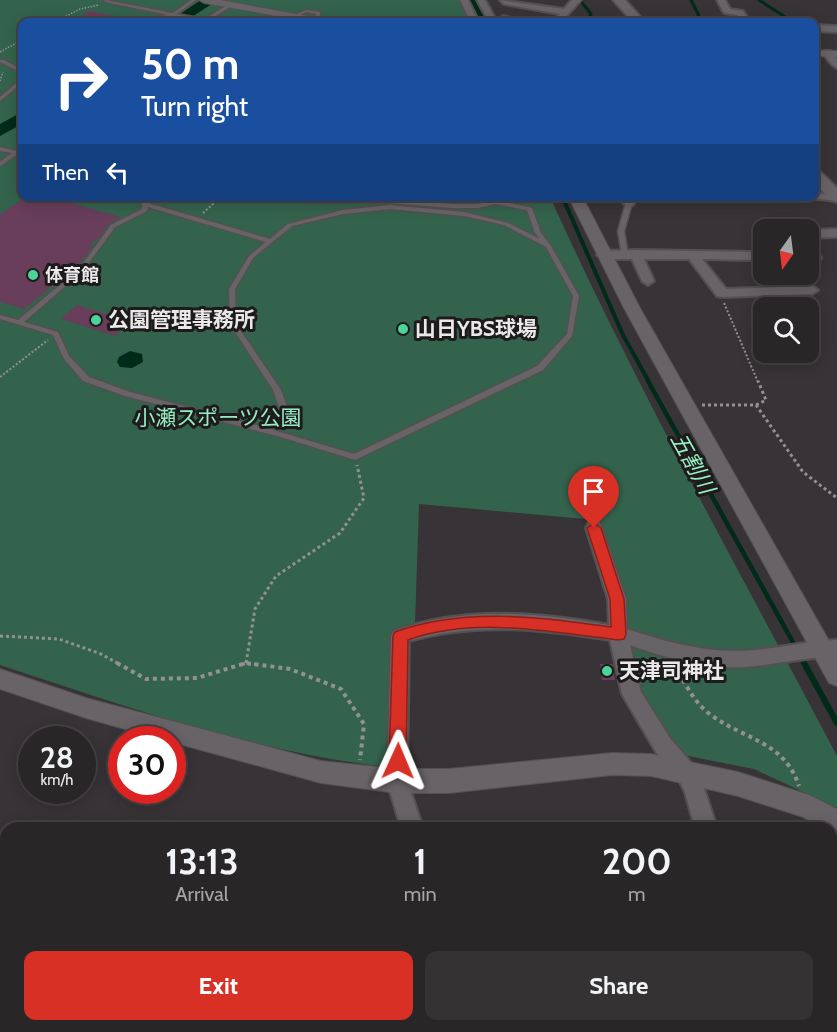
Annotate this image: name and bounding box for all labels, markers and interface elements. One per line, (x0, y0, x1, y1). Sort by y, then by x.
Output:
text: 50 m (141, 38, 239, 90)
icon: right (42, 42, 120, 120)
text: Turn right (141, 90, 248, 123)
icon: left (101, 156, 134, 189)
text: Then (42, 159, 89, 186)
north arrow (753, 219, 819, 285)
map controls (753, 219, 819, 363)
place label: 体育館 (45, 264, 99, 286)
marker: 体育館 (26, 268, 40, 282)
button: search (753, 297, 819, 363)
place label: 公園管理事務所 (108, 307, 255, 332)
marker: 公園管理事務所 (89, 313, 103, 327)
place label: 山日YBS球場 (415, 316, 537, 341)
marker: 山日YBS球場 (396, 322, 410, 336)
park label: 小瀬スポーツ公園 (134, 405, 302, 430)
water label: 五割川 (665, 428, 721, 500)
pin (568, 466, 619, 528)
icon: arrive (577, 475, 610, 508)
place label: 天津司神社 (619, 658, 724, 683)
marker: 天津司神社 (600, 664, 614, 678)
speed limit sign: 30 (108, 726, 186, 804)
position arrow (366, 729, 430, 793)
text: 28 (40, 739, 74, 776)
text: km/h (41, 771, 73, 789)
text: 13:13 (165, 839, 239, 883)
text: 1 (414, 839, 427, 883)
text: 200 (602, 839, 672, 883)
text: Arrival (175, 882, 229, 906)
text: min (404, 882, 437, 906)
text: m (628, 882, 646, 906)
button: Exit (24, 951, 413, 1020)
button: Share (425, 951, 813, 1020)

